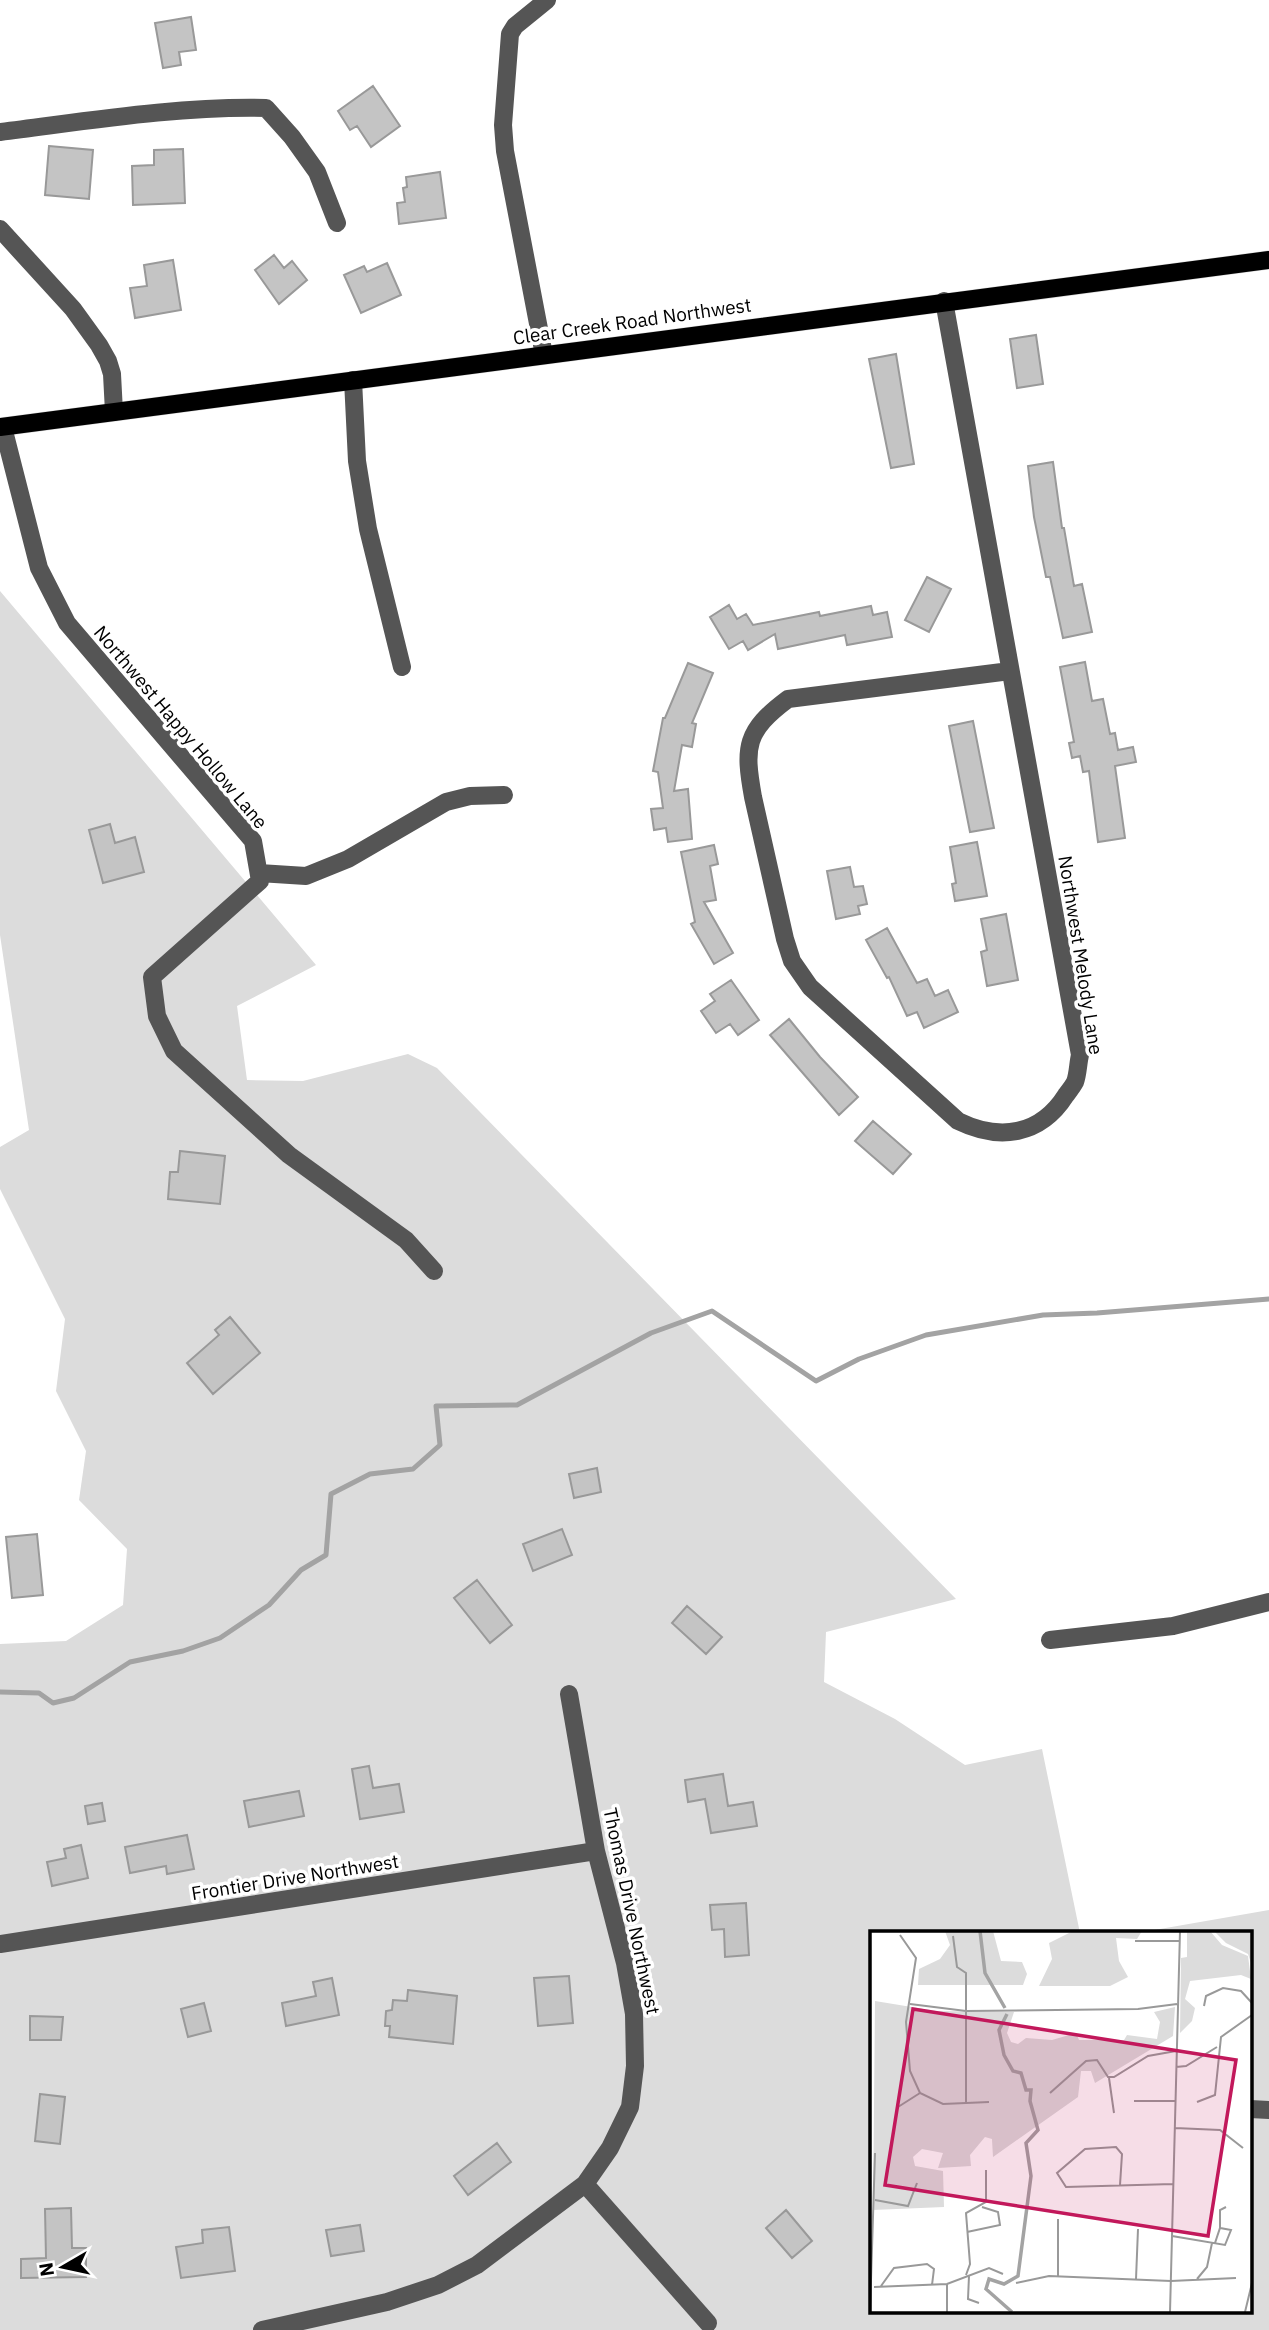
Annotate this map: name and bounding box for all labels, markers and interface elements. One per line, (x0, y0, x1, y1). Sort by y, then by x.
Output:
street label: Clear Creek Road Northwest (511, 292, 753, 350)
street label: Northwest Happy Hollow Lane (89, 620, 273, 834)
street label: Northwest Melody Lane (1053, 854, 1109, 1056)
street label: Thomas Drive Northwest (598, 1806, 666, 2016)
street label: Frontier Drive Northwest (190, 1849, 400, 1905)
inset map (870, 1931, 1252, 2312)
north arrow (28, 2232, 98, 2302)
text: N (33, 2261, 59, 2278)

